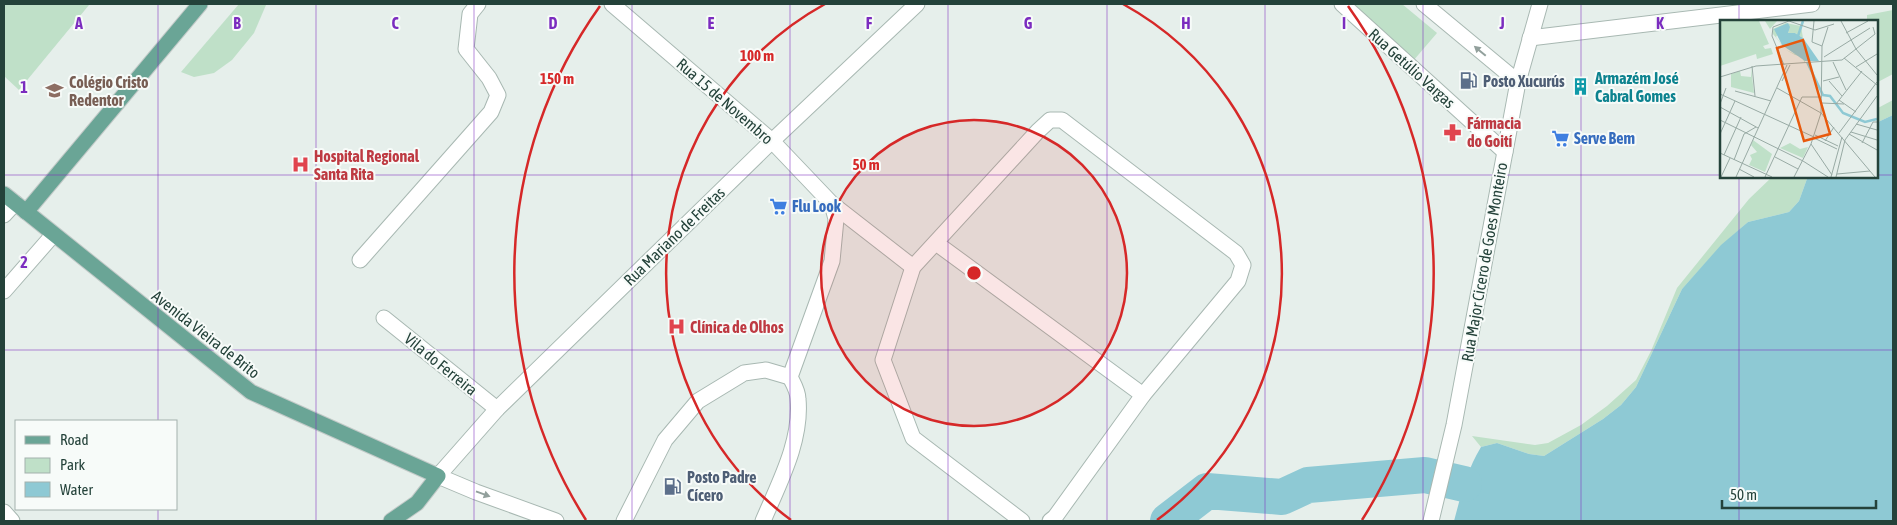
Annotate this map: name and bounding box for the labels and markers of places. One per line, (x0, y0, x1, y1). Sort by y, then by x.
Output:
place label: Armazém José Cabral Gomes (1594, 69, 1679, 105)
fuel station icon: Posto Xucurús (1459, 71, 1479, 91)
place label: Posto Xucurús (1483, 72, 1565, 90)
place label: Colégio Cristo Redentor (69, 73, 149, 109)
building icon: Armazém José Cabral Gomes (1571, 77, 1591, 97)
school or university icon: Colégio Cristo Redentor (45, 81, 65, 101)
place label: Fármacia do Goití (1467, 114, 1521, 150)
pharmacy icon: Fármacia do Goití (1443, 122, 1463, 142)
supermarket icon: Serve Bem (1550, 128, 1570, 148)
place label: Serve Bem (1574, 129, 1635, 147)
place label: Hospital Regional Santa Rita (314, 147, 420, 183)
hospital icon: Hospital Regional Santa Rita (290, 155, 310, 175)
supermarket icon: Flu Look (768, 196, 788, 216)
place label: Flu Look (792, 197, 842, 215)
centre of rings (965, 264, 983, 282)
hospital icon: Clínica de Olhos (666, 317, 686, 337)
place label: Clínica de Olhos (690, 318, 784, 336)
place label: Posto Padre Cícero (687, 468, 757, 504)
fuel station icon: Posto Padre Cícero (663, 476, 683, 496)

